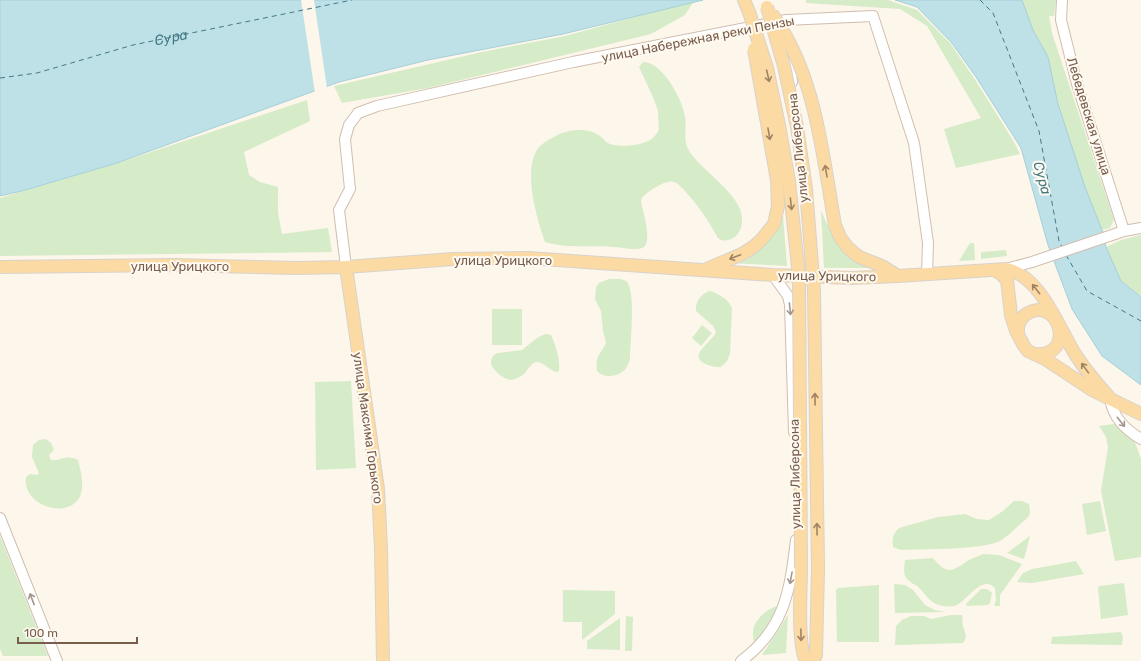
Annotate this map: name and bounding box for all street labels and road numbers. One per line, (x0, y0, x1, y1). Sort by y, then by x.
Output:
street label: улица Набережная реки Пензы (600, 13, 796, 65)
street label: Лебедевская улица (1064, 55, 1114, 177)
street label: улица Либерсона (785, 93, 811, 203)
street label: улица Урицкого (454, 253, 552, 268)
street label: улица Урицкого (131, 259, 229, 274)
street label: улица Урицкого (778, 268, 876, 284)
street label: улица Максима Горького (350, 351, 386, 505)
street label: улица Либерсона (787, 419, 803, 529)

